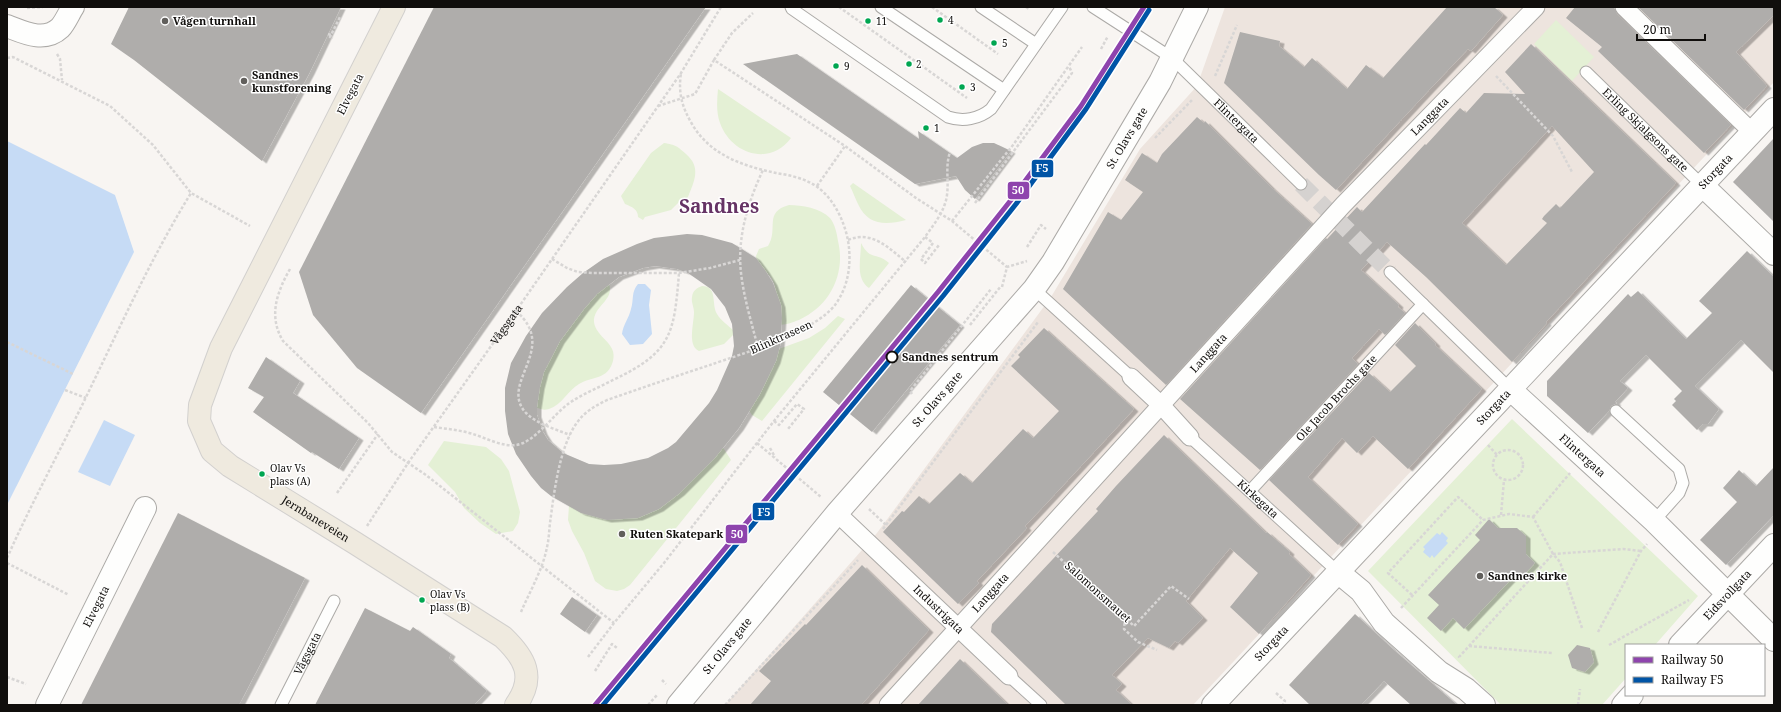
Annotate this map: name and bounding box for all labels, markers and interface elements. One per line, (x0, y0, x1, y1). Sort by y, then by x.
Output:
place label: Vågen turnhall (173, 13, 256, 28)
place label: 4 (948, 13, 954, 27)
place label: 11 (876, 14, 887, 28)
marker: 4 (935, 15, 945, 25)
marker: Vågen turnhall (160, 16, 170, 26)
marker: 11 (863, 16, 873, 26)
scale bar (1637, 16, 1705, 42)
text: 20 m (1643, 21, 1671, 38)
place label: 5 (1002, 36, 1008, 50)
marker: 5 (989, 38, 999, 48)
place label: 2 (916, 57, 922, 71)
place label: 9 (844, 59, 850, 73)
marker: 2 (904, 59, 914, 69)
marker: 9 (831, 61, 841, 71)
place label: Sandnes kunstforening (252, 67, 332, 95)
street label: Elvegata (333, 70, 366, 117)
marker: Sandnes kunstforening (239, 76, 249, 86)
place label: 3 (970, 80, 976, 94)
marker: 3 (957, 82, 967, 92)
street label: Erling Skjalgsons gate (1600, 84, 1692, 175)
street label: Langgata (1407, 93, 1451, 138)
street label: Flintergata (1211, 95, 1263, 146)
street label: St. Olavs gate (1102, 104, 1151, 171)
place label: 1 (934, 121, 940, 135)
marker: 1 (921, 123, 931, 133)
street label: Storgata (1695, 150, 1735, 192)
line badge: F5 (1031, 159, 1054, 178)
text: F5 (1035, 160, 1049, 175)
line badge: 50 (1007, 181, 1030, 200)
text: 50 (1012, 182, 1024, 197)
district label: Sandnes (679, 193, 759, 219)
street label: Vågsgata (487, 301, 525, 347)
street label: Blinktraseen (747, 316, 814, 357)
street label: Langgata (1186, 330, 1230, 376)
place label: Sandnes sentrum (902, 349, 999, 364)
marker: Sandnes sentrum (885, 350, 899, 364)
street label: Ole Jacob Brochs gate (1292, 351, 1380, 444)
street label: St. Olavs gate (908, 368, 965, 430)
street label: Storgata (1473, 386, 1513, 428)
street label: Flintergata (1557, 430, 1609, 480)
place label: Olav Vs plass (A) (270, 461, 310, 488)
marker: Olav Vs plass (A) (257, 469, 267, 479)
street label: Kirkegata (1235, 476, 1282, 521)
street label: Jernbaneveien (279, 491, 353, 545)
line badge: F5 (752, 502, 775, 521)
text: F5 (757, 504, 771, 519)
line badge: 50 (725, 524, 748, 544)
place label: Ruten Skatepark (630, 526, 723, 541)
text: 50 (731, 526, 743, 541)
marker: Ruten Skatepark (617, 529, 627, 539)
street label: Salomonsmauet (1062, 558, 1135, 625)
street label: Eidsvollgata (1700, 566, 1754, 623)
place label: Sandnes kirke (1488, 568, 1567, 583)
street label: Langgata (968, 569, 1012, 615)
marker: Sandnes kirke (1475, 571, 1485, 581)
street label: Industrigata (910, 581, 968, 637)
street label: Elvegata (79, 583, 112, 630)
place label: Olav Vs plass (B) (430, 587, 470, 614)
marker: Olav Vs plass (B) (417, 595, 427, 605)
street label: St. Olavs gate (699, 614, 755, 677)
street label: Storgata (1250, 622, 1291, 664)
street label: Vågsgata (290, 629, 324, 677)
legend (1625, 644, 1765, 696)
text: Railway 50 (1661, 651, 1724, 668)
text: Railway F5 (1661, 671, 1724, 688)

